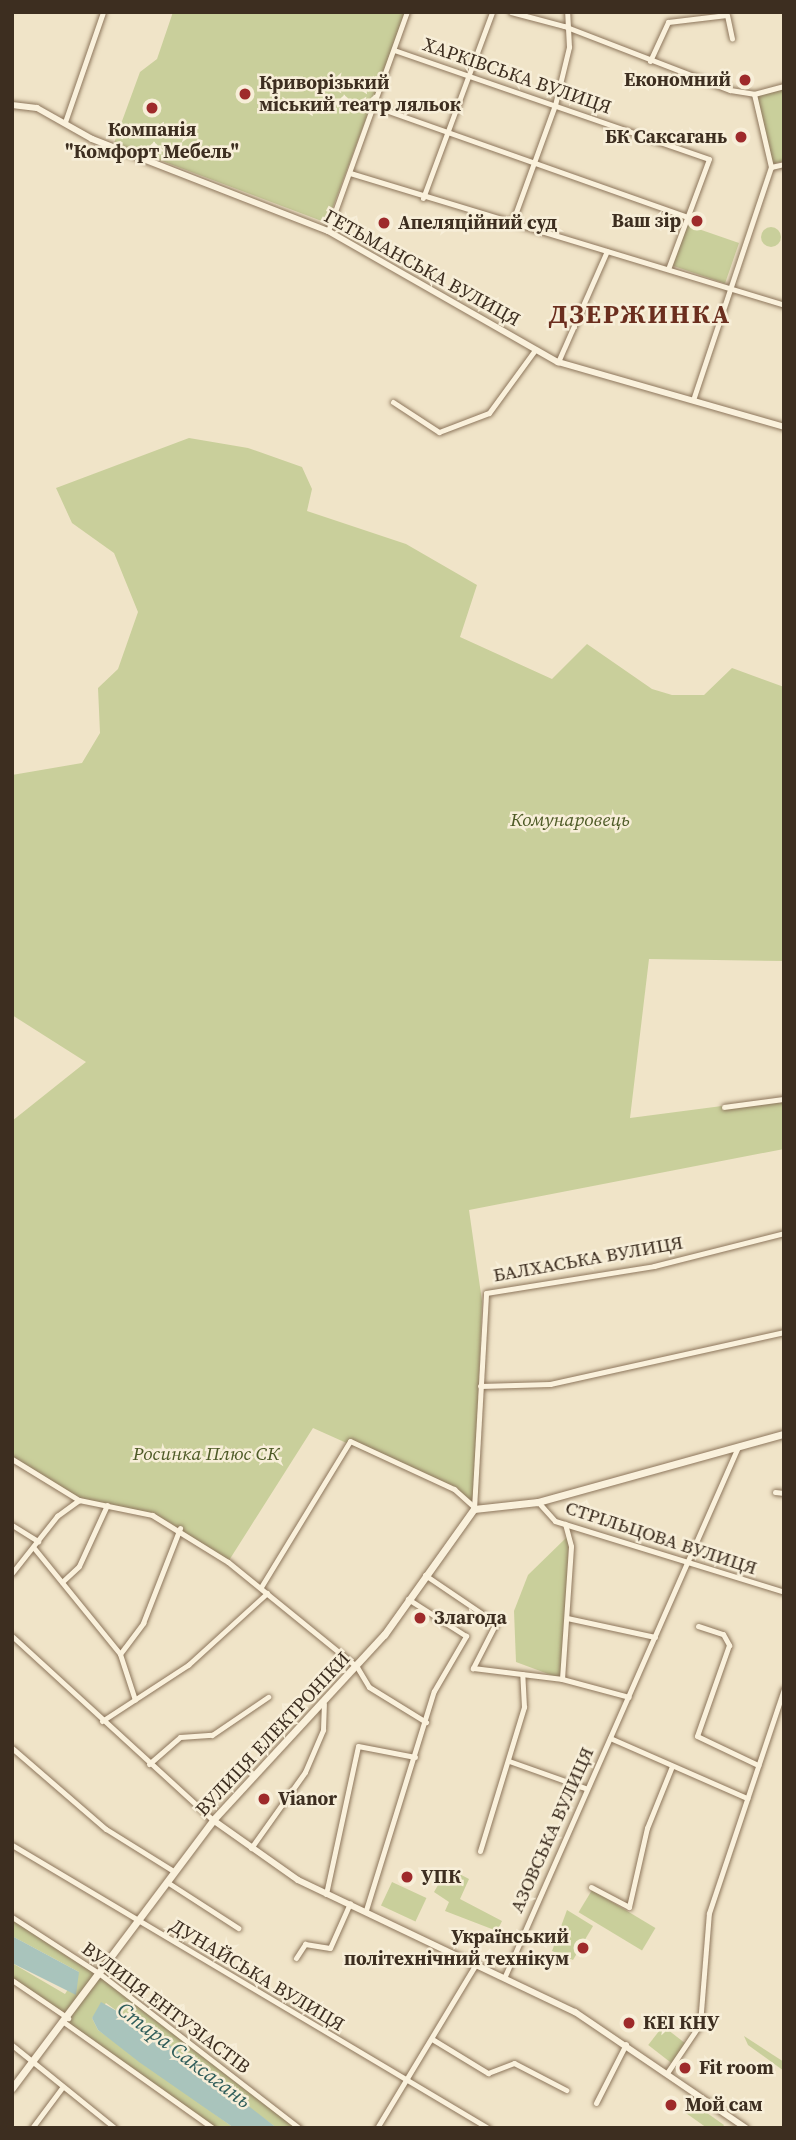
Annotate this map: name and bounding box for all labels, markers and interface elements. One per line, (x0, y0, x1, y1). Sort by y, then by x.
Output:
street label: ХАРКІВСЬКА ВУЛИЦЯ (420, 33, 614, 119)
place label: Економний (624, 69, 731, 91)
place label: Криворізький міський театр ляльок (259, 72, 461, 116)
marker: Економний (737, 72, 753, 88)
marker: Криворізький міський театр ляльок (237, 86, 253, 102)
marker: Компанія "Комфорт Мебель" (144, 100, 160, 116)
place label: Компанія "Комфорт Мебель" (65, 119, 239, 163)
place label: БК Саксагань (605, 126, 727, 148)
marker: БК Саксагань (733, 129, 749, 145)
street label: ГЕТЬМАНСЬКА ВУЛИЦЯ (320, 205, 524, 331)
place label: Ваш зір (612, 210, 681, 232)
marker: Ваш зір (687, 211, 707, 231)
place label: Апеляційний суд (398, 212, 557, 234)
marker: Апеляційний суд (376, 215, 392, 231)
district label: ДЗЕРЖИНКА (550, 299, 730, 331)
park label: Комунаровець (510, 809, 630, 831)
street label: БАЛХАСЬКА ВУЛИЦЯ (491, 1231, 685, 1287)
park label: Росинка Плюс СК (133, 1443, 279, 1465)
street label: СТРІЛЬЦОВА ВУЛИЦЯ (562, 1496, 760, 1580)
place label: Злагода (434, 1607, 507, 1629)
marker: Злагода (412, 1610, 428, 1626)
street label: ВУЛИЦЯ ЕЛЕКТРОНІКИ (191, 1647, 355, 1821)
street label: АЗОВСЬКА ВУЛИЦЯ (505, 1744, 599, 1916)
place label: Vianor (278, 1788, 337, 1810)
marker: Vianor (256, 1791, 272, 1807)
place label: УПК (421, 1866, 461, 1888)
marker: УПК (399, 1869, 415, 1885)
street label: ДУНАЙСЬКА ВУЛИЦЯ (166, 1914, 348, 2036)
place label: Український політехнічний технікум (344, 1926, 569, 1970)
street label: ВУЛИЦЯ ЕНТУЗІАСТІВ (77, 1937, 255, 2079)
marker: Український політехнічний технікум (575, 1940, 591, 1956)
water label: Стара Саксагань (112, 1997, 256, 2113)
place label: КЕІ КНУ (643, 2012, 719, 2034)
marker: КЕІ КНУ (621, 2015, 637, 2031)
place label: Fit room (699, 2057, 774, 2079)
marker: Fit room (677, 2060, 693, 2076)
place label: Мой сам (685, 2094, 763, 2116)
marker: Мой сам (663, 2097, 679, 2113)

